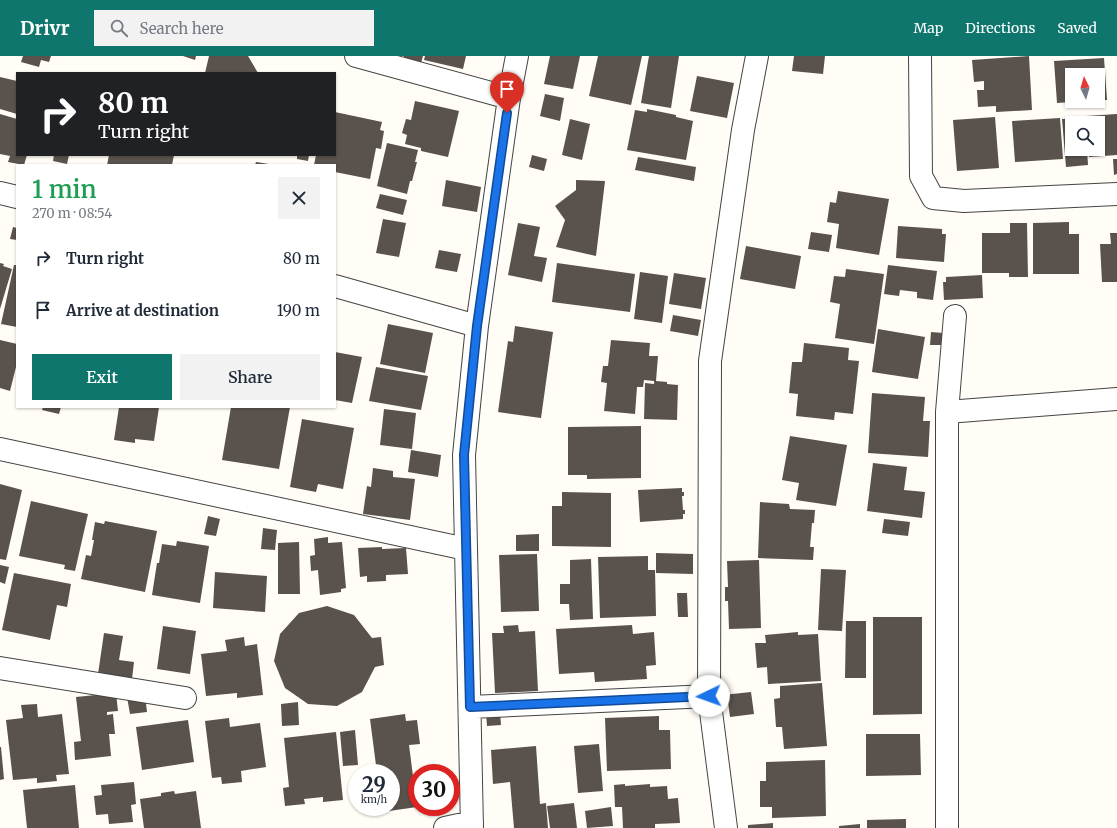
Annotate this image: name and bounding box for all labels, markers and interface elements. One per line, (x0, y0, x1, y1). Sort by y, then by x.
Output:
search box (94, 10, 374, 46)
text: Drivr (20, 16, 70, 40)
icon: search (108, 17, 130, 39)
text: Search here (140, 19, 224, 38)
text: Map (913, 19, 943, 37)
text: Directions (965, 19, 1035, 37)
text: Saved (1057, 19, 1097, 37)
north arrow (1065, 68, 1105, 108)
map controls (1065, 68, 1105, 156)
pin (490, 72, 524, 113)
icon: arrive (496, 78, 518, 100)
text: 80 m (98, 85, 169, 121)
icon: right (32, 88, 84, 140)
button: search (1065, 116, 1105, 156)
text: Turn right (98, 120, 189, 143)
text: 1 min (32, 174, 97, 205)
button: close (278, 177, 320, 219)
text: 270 m · 08:54 (32, 205, 112, 222)
icon: right (32, 247, 54, 269)
text: Turn right (66, 249, 144, 268)
text: 80 m (283, 249, 320, 268)
icon: arrive (32, 299, 54, 321)
text: Arrive at destination (66, 301, 219, 320)
text: 190 m (277, 301, 320, 320)
button: Exit (32, 354, 172, 400)
button: Share (180, 354, 320, 400)
position arrow (688, 675, 730, 717)
speed limit sign: 30 (408, 764, 460, 816)
text: 29 (362, 772, 386, 797)
text: km/h (361, 793, 387, 806)

